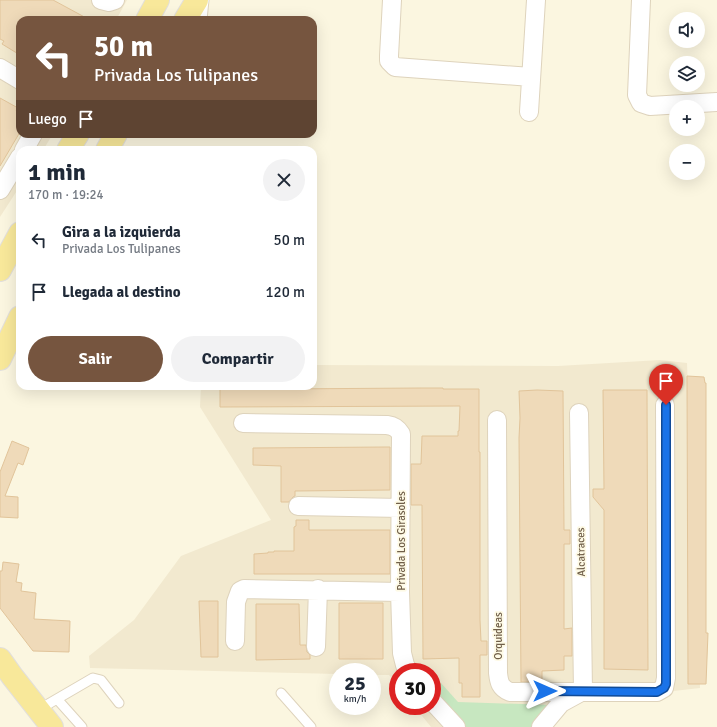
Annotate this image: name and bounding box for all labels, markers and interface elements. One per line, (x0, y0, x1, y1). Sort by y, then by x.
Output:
map controls (669, 12, 705, 180)
button: sound (669, 12, 705, 48)
text: 50 m (94, 30, 153, 64)
icon: left (28, 32, 80, 84)
button: layers (669, 56, 705, 92)
text: Privada Los Tulipanes (94, 64, 258, 86)
button: + (669, 100, 705, 136)
icon: arrive (75, 108, 97, 130)
text: Luego (28, 110, 67, 128)
button: − (669, 144, 705, 180)
text: 1 min (28, 157, 86, 187)
button: close (263, 159, 305, 201)
text: 170 m · 19:24 (28, 187, 104, 203)
text: Gira a la izquierda (62, 223, 181, 241)
icon: left (28, 229, 50, 251)
text: 50 m (274, 231, 305, 249)
text: Privada Los Tulipanes (62, 241, 181, 257)
icon: arrive (28, 281, 50, 303)
text: Llegada al destino (62, 283, 181, 301)
text: 120 m (265, 283, 305, 301)
button: Salir (28, 336, 163, 382)
button: Compartir (171, 336, 305, 382)
pin (649, 364, 683, 405)
icon: arrive (655, 370, 677, 392)
street label: Privada Los Girasoles (395, 491, 408, 591)
street label: Alcatraces (574, 527, 588, 577)
street label: Orquideas (492, 612, 505, 660)
speed limit sign: 30 (389, 663, 441, 715)
position arrow (524, 670, 566, 712)
text: 25 (344, 671, 366, 696)
text: km/h (344, 693, 366, 705)

